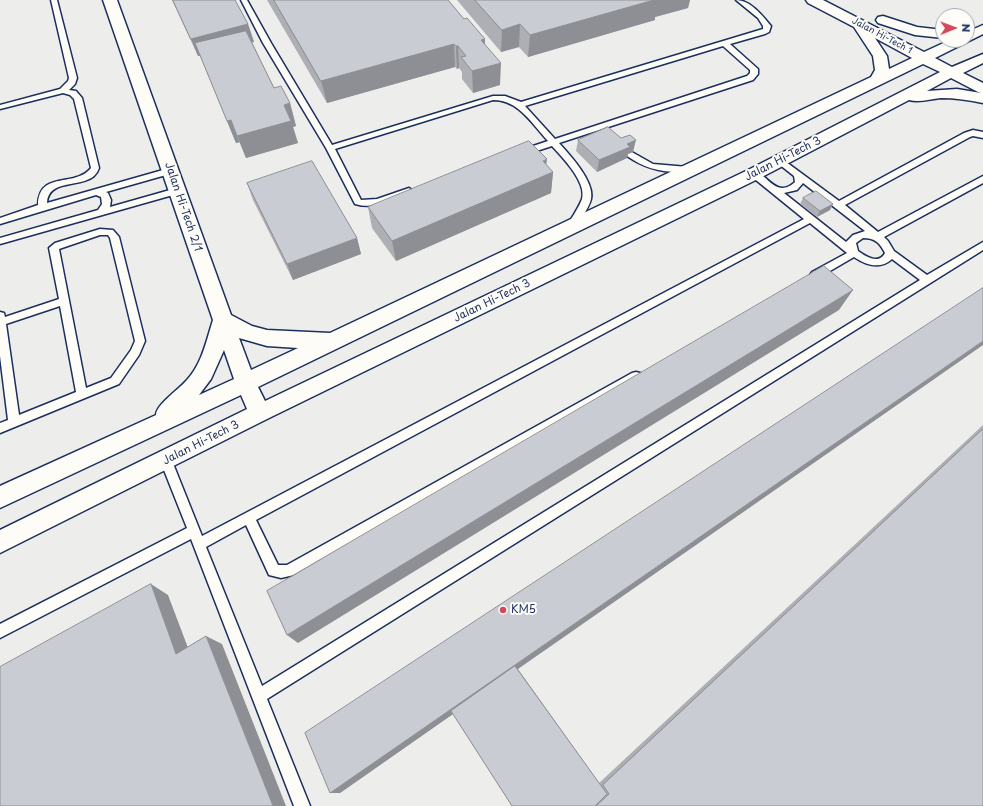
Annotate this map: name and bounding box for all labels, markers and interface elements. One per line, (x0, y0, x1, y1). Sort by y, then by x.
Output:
north arrow (935, 8, 975, 48)
street label: Jalan Hi-Tech 1 (850, 16, 914, 56)
text: N (958, 23, 975, 32)
street label: Jalan Hi-Tech 3 (743, 134, 823, 184)
street label: Jalan Hi-Tech 2/1 (162, 161, 204, 253)
street label: Jalan Hi-Tech 3 (451, 277, 533, 325)
street label: Jalan Hi-Tech 3 (161, 418, 241, 468)
place label: KM5 (511, 603, 536, 617)
marker: KM5 (498, 605, 508, 615)

